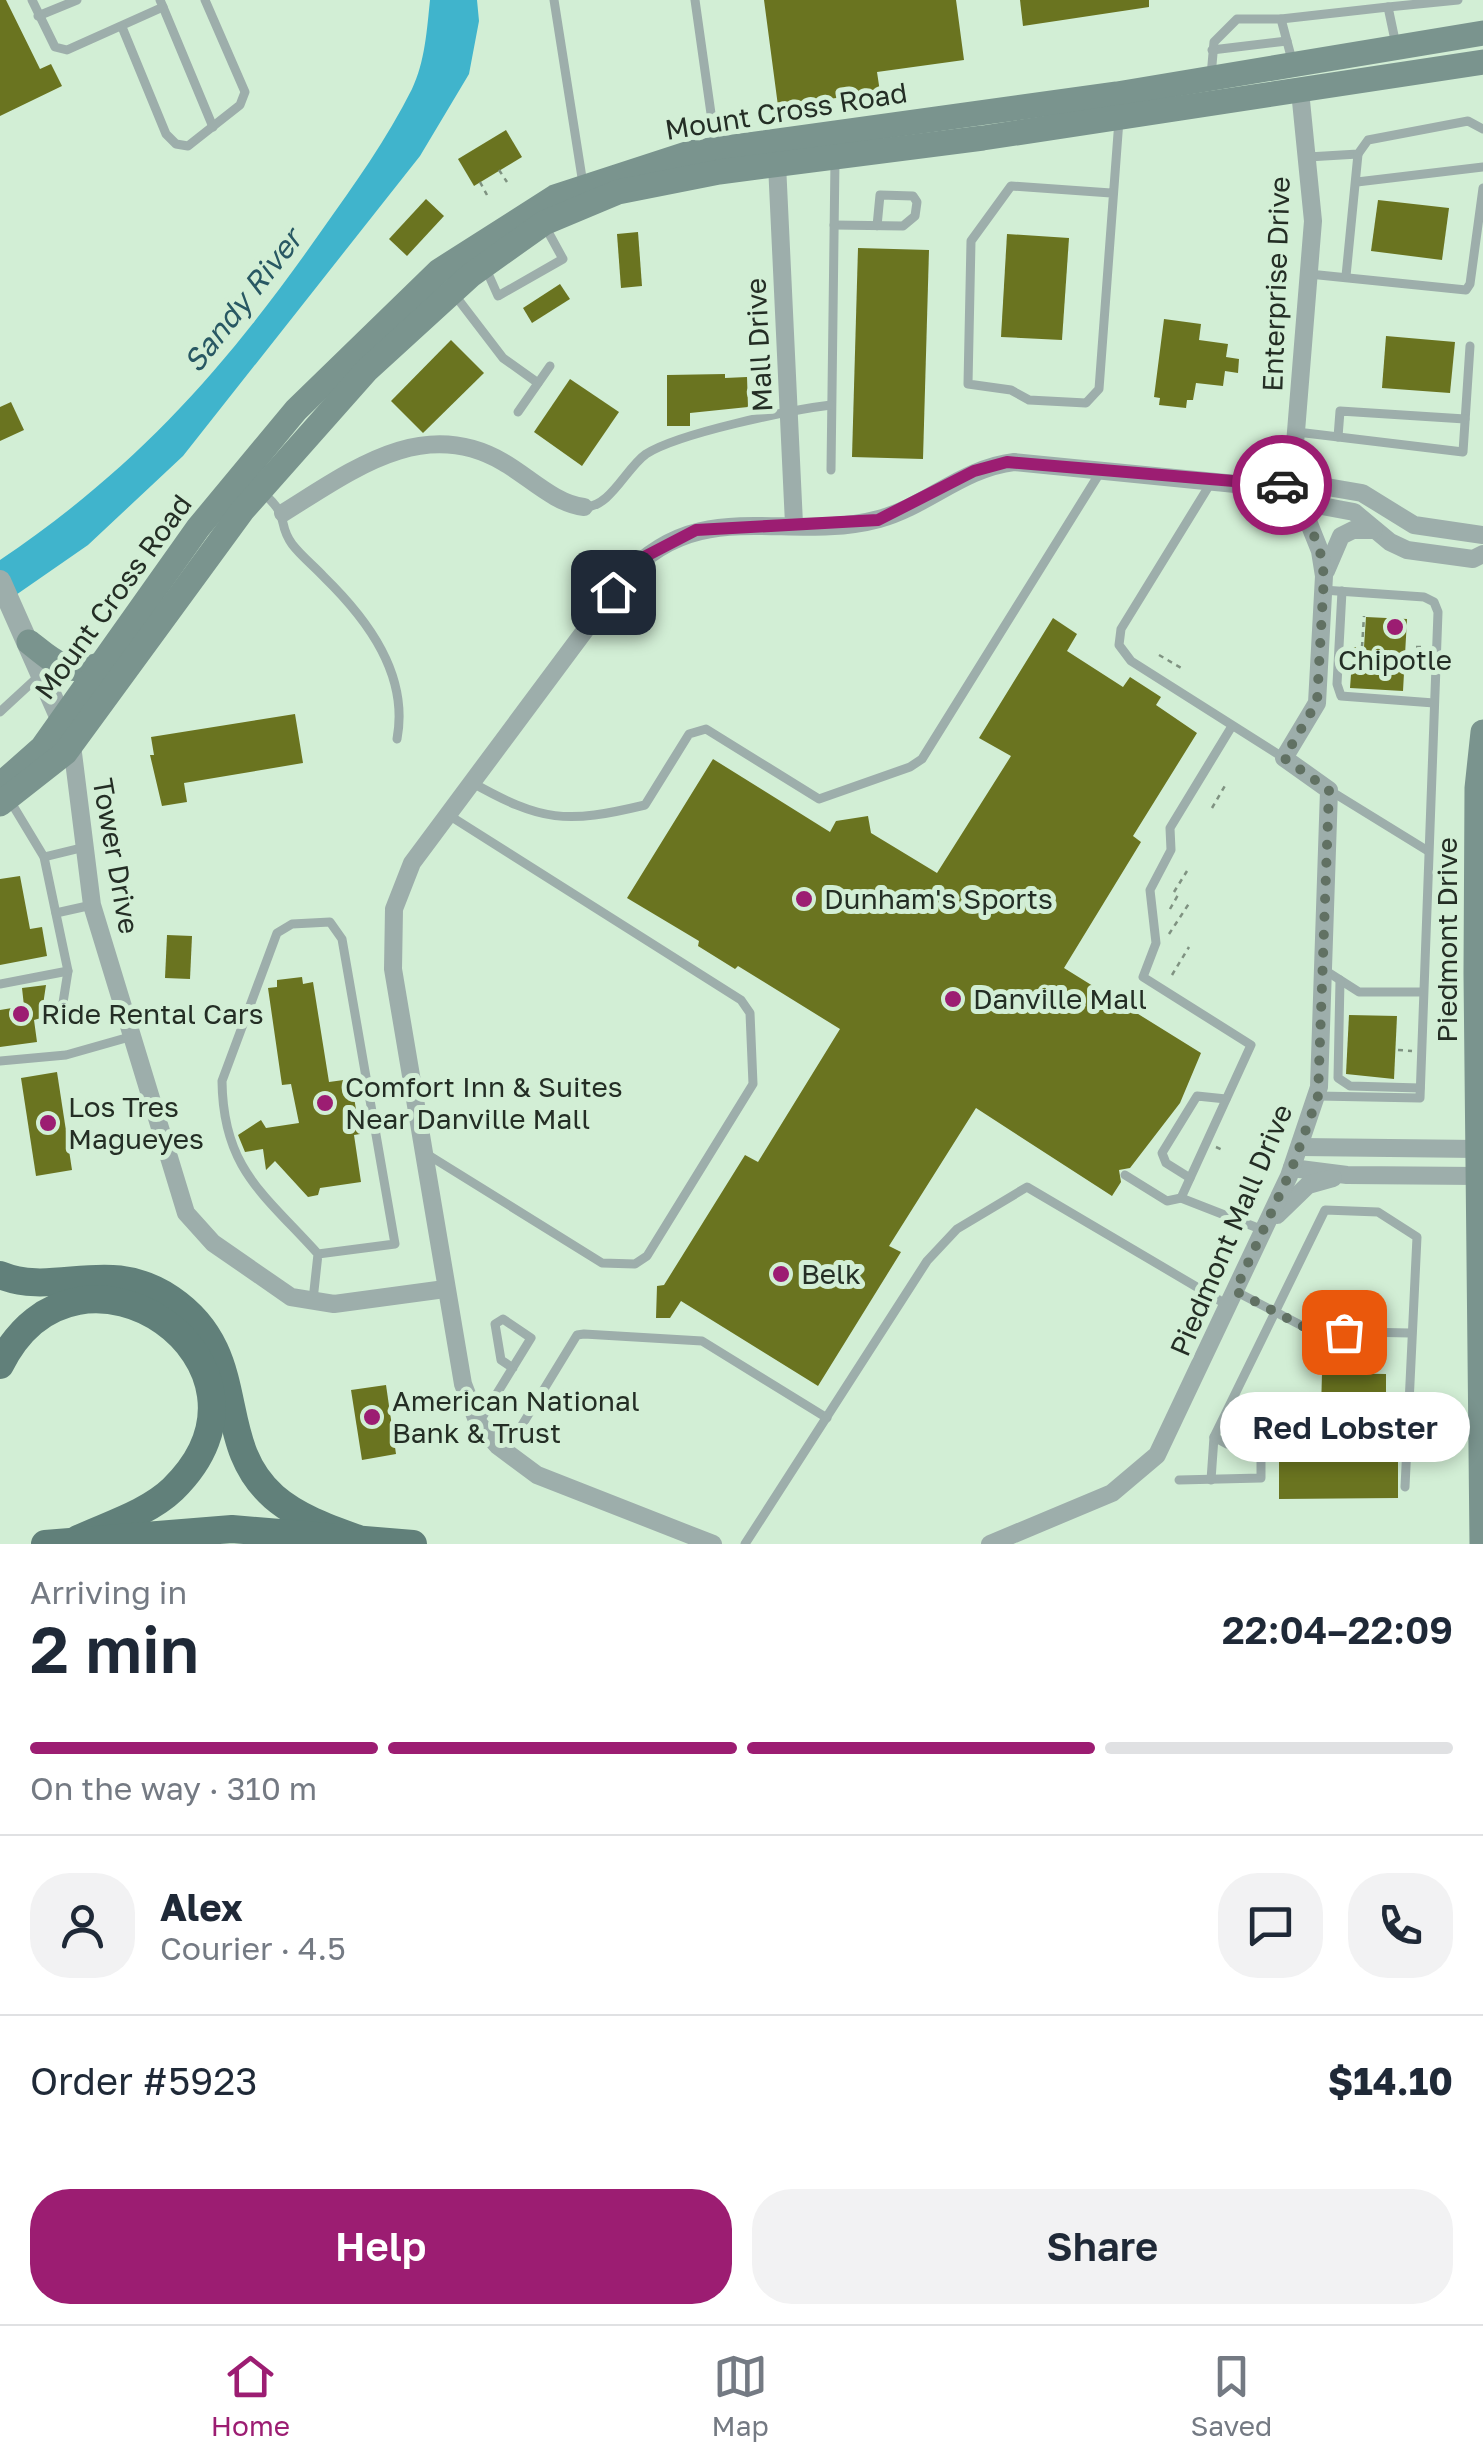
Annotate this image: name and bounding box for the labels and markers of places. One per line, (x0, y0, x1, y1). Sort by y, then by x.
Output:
pin (571, 550, 656, 635)
marker: Chipotle (1384, 616, 1406, 638)
place label: Chipotle (1338, 643, 1452, 676)
place label: Dunham's Sports (824, 882, 1053, 915)
marker: Dunham's Sports (793, 888, 815, 910)
place label: Danville Mall (973, 982, 1147, 1015)
marker: Danville Mall (942, 988, 964, 1010)
place label: Ride Rental Cars (41, 997, 264, 1030)
marker: Ride Rental Cars (10, 1003, 32, 1025)
place label: Comfort Inn & Suites Near Danville Mall (345, 1070, 623, 1135)
place label: Los Tres Magueyes (68, 1090, 204, 1155)
marker: Comfort Inn & Suites Near Danville Mall (314, 1092, 336, 1114)
marker: Los Tres Magueyes (37, 1112, 59, 1134)
place label: Belk (801, 1257, 861, 1290)
marker: Belk (770, 1263, 792, 1285)
pin (1302, 1290, 1387, 1375)
place label: American National Bank & Trust (392, 1384, 640, 1449)
callout: Red Lobster (1219, 1392, 1469, 1462)
marker: American National Bank & Trust (361, 1406, 383, 1428)

